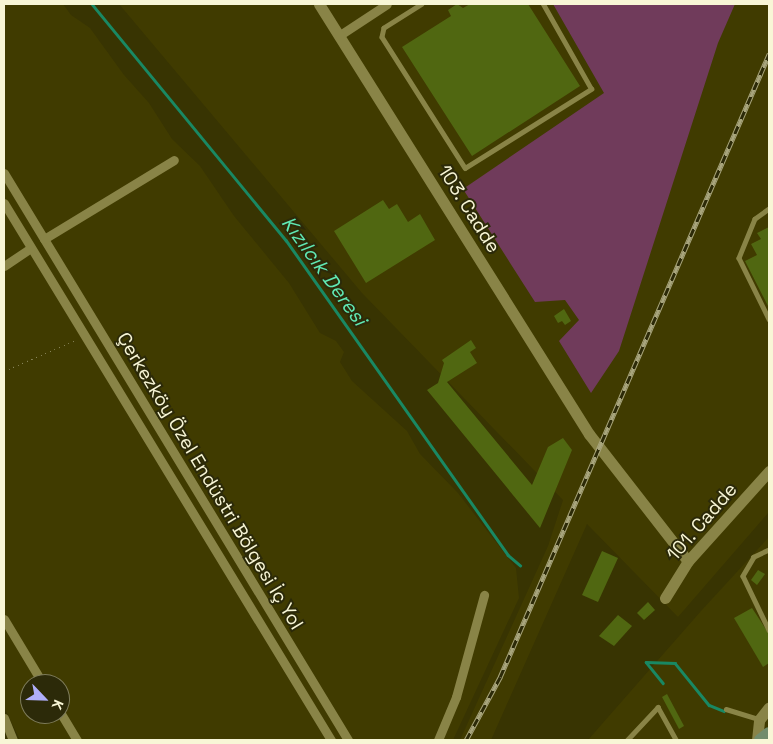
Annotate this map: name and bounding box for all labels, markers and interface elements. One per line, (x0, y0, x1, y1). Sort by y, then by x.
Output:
street label: 103. Cadde (433, 161, 505, 257)
water label: Kızılcık Deresi (276, 212, 372, 330)
street label: Çerkezköy Özel Endüstri Bölgesi İç Yol (112, 328, 308, 634)
street label: 101. Cadde (662, 478, 742, 566)
north arrow (20, 674, 70, 724)
text: K (48, 697, 68, 712)

